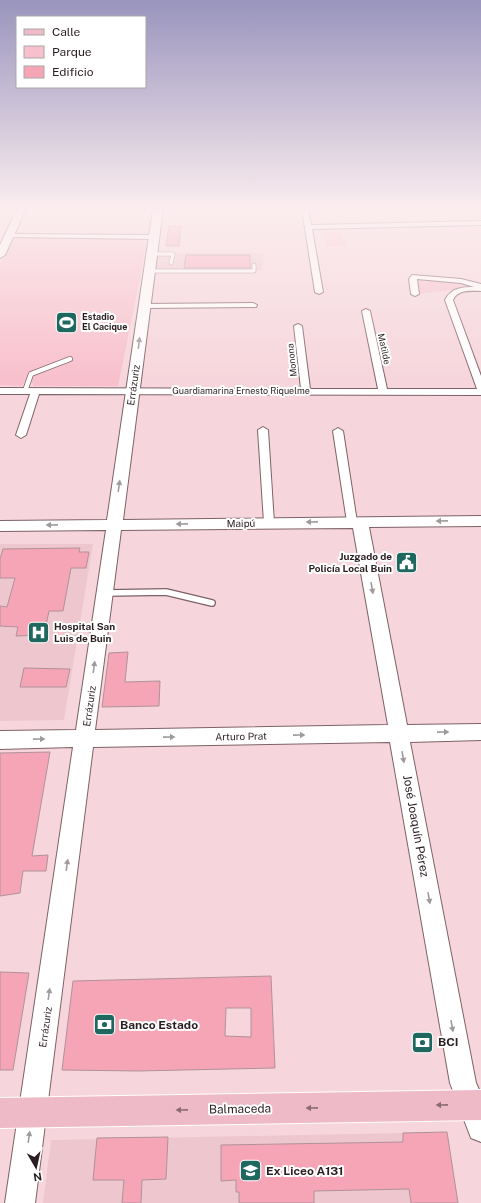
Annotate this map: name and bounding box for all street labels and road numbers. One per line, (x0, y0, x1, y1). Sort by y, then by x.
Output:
street label: Matilde (376, 332, 393, 365)
street label: Monona (284, 343, 299, 377)
street label: Errázuriz (124, 364, 142, 406)
street label: Guardiamarina Ernesto Riquelme (172, 385, 310, 396)
street label: Maipú (227, 517, 256, 529)
street label: Errázuriz (80, 685, 98, 727)
street label: Arturo Prat (215, 730, 267, 742)
street label: José Joaquín Pérez (400, 774, 432, 878)
street label: Errázuriz (36, 1006, 54, 1048)
street label: Balmaceda (209, 1101, 271, 1117)

